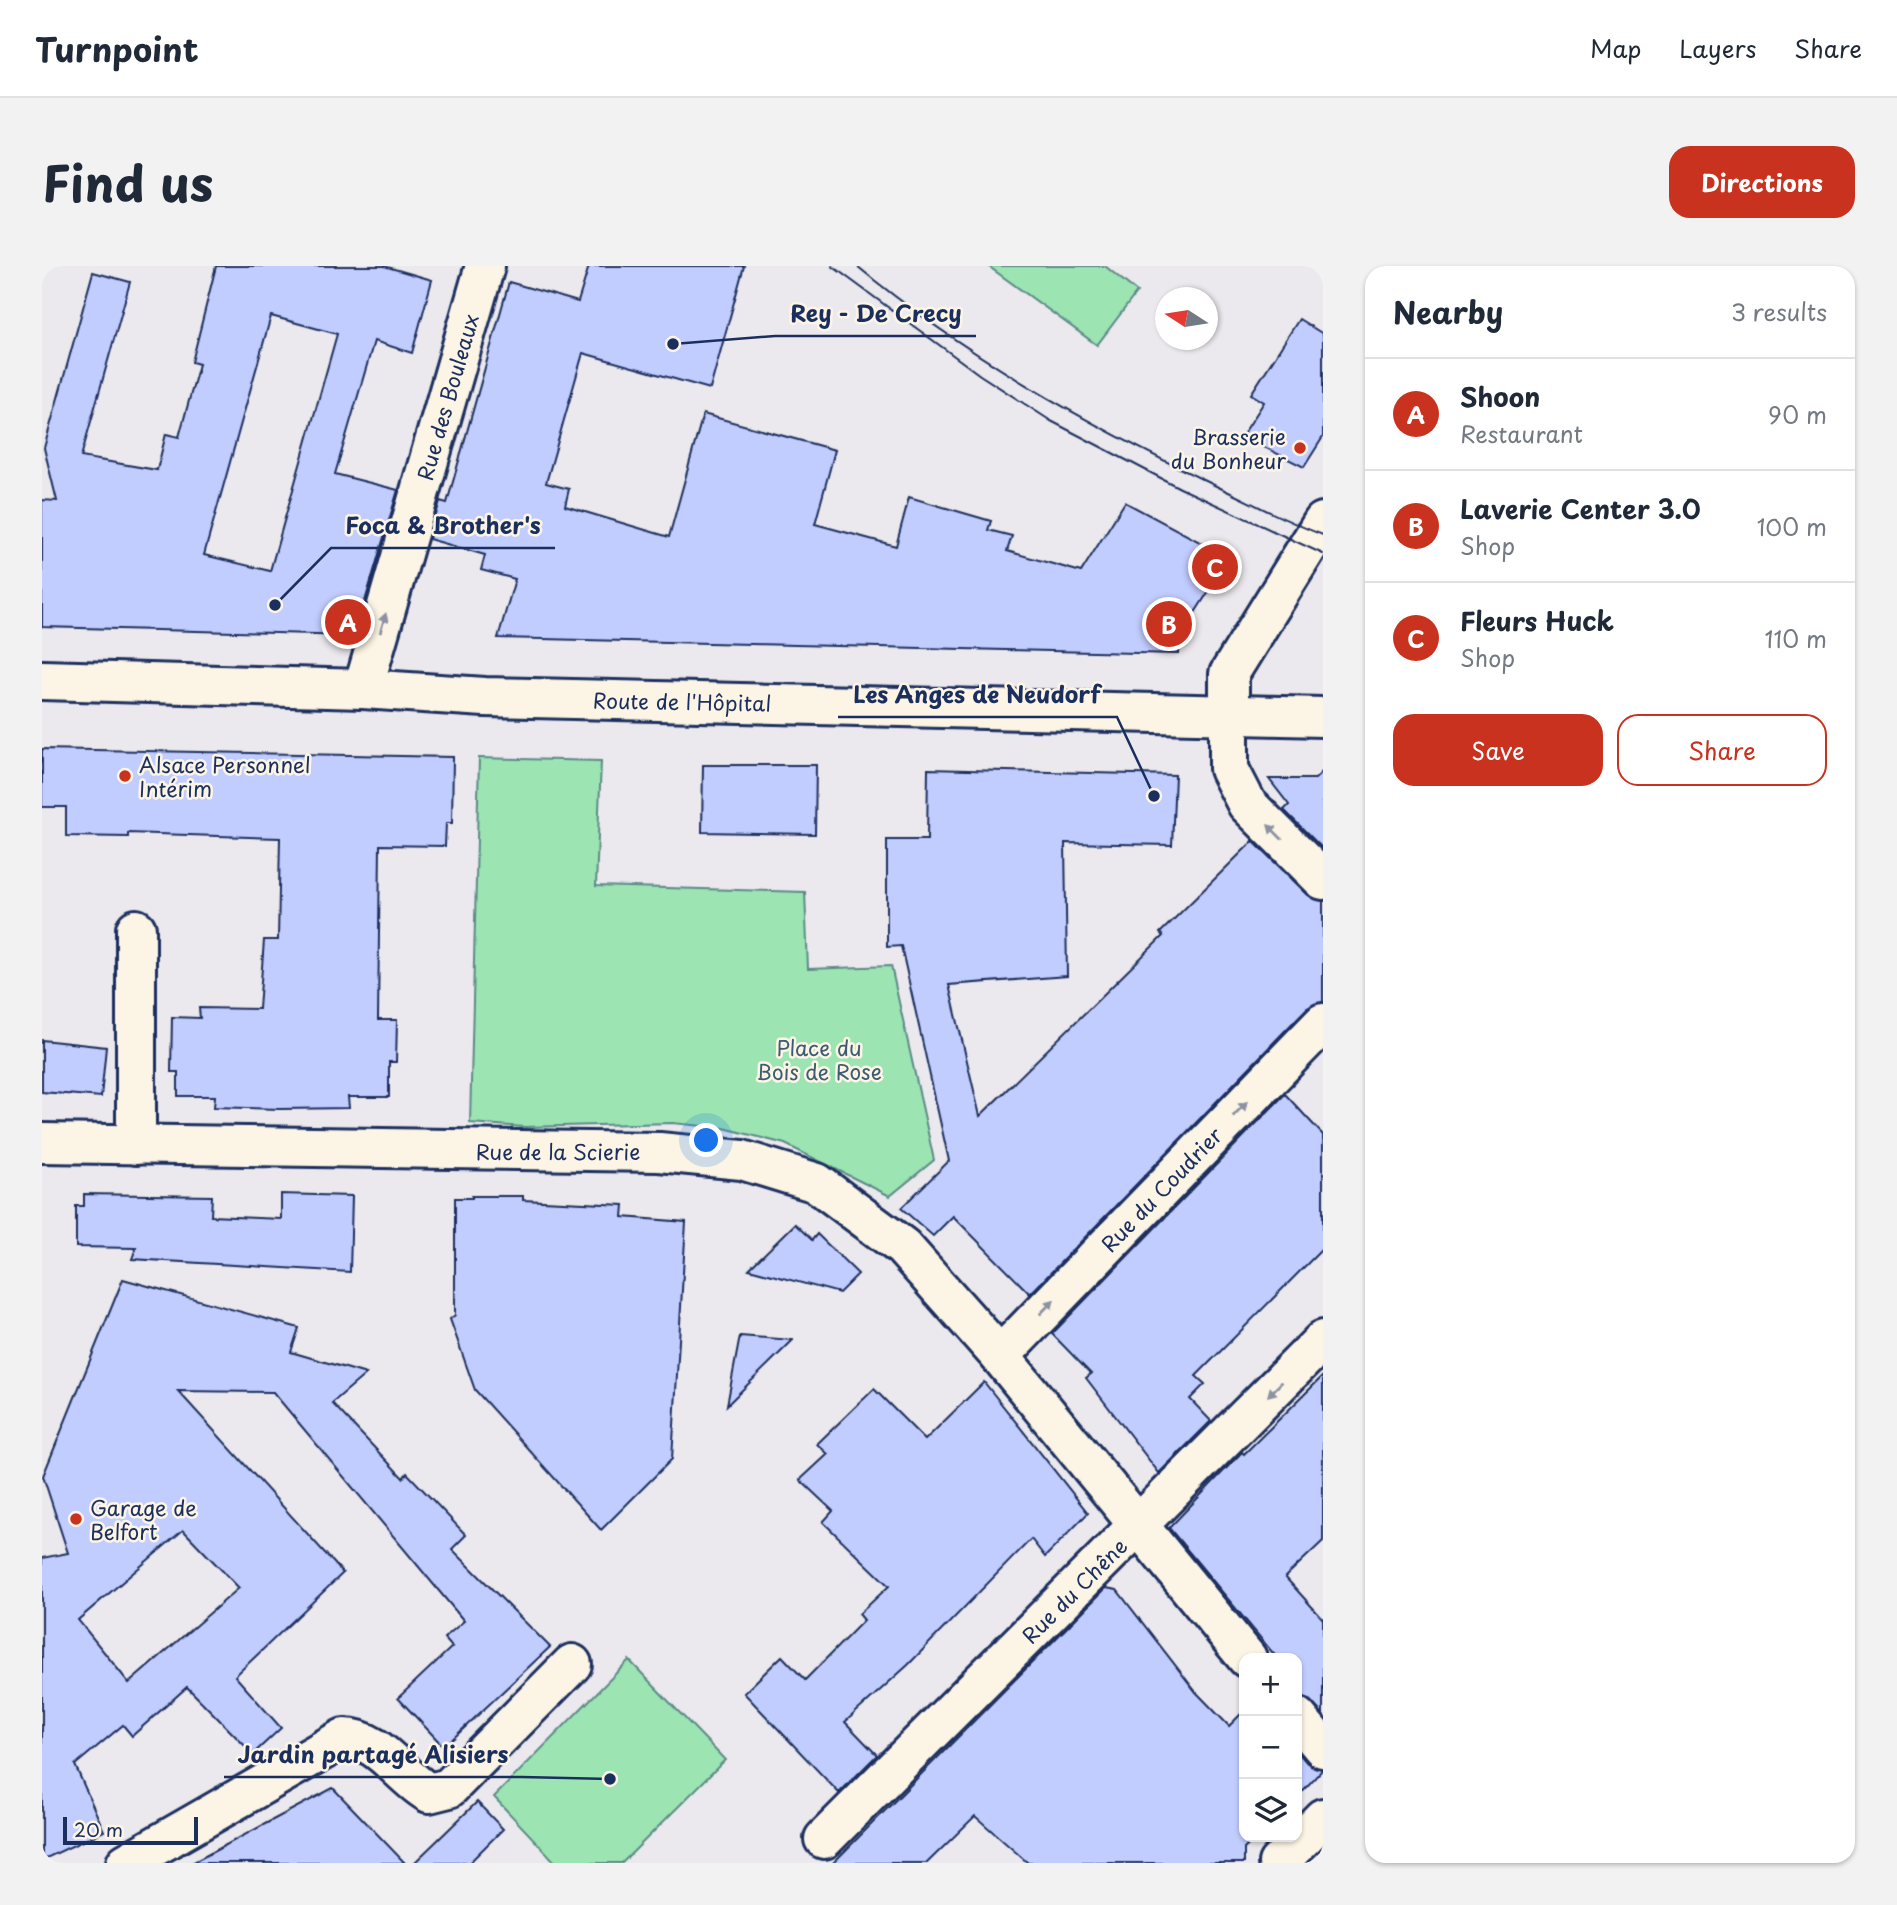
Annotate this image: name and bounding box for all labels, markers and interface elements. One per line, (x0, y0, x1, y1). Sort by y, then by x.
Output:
text: Turnpoint (35, 23, 199, 73)
text: Map (1590, 30, 1641, 66)
text: Layers (1679, 30, 1756, 66)
text: Share (1794, 30, 1862, 66)
text: Find us (42, 145, 213, 219)
button: Directions (1669, 146, 1855, 218)
north arrow (1155, 287, 1218, 350)
text: Nearby (1393, 289, 1503, 334)
callout: Rey - De Crecy (775, 292, 976, 336)
text: 3 results (1731, 294, 1827, 329)
text: Rey - De Crecy (790, 295, 962, 330)
street label: Rue des Bouleaux (408, 310, 486, 484)
text: Shoon (1460, 377, 1540, 416)
text: A (1407, 397, 1425, 432)
text: 90 m (1768, 397, 1827, 432)
text: Restaurant (1460, 416, 1583, 451)
place label: Brasserie du Bonheur (1171, 420, 1286, 476)
marker: Brasserie du Bonheur (1292, 440, 1308, 456)
text: Laverie Center 3.0 (1460, 489, 1701, 528)
callout: Foca & Brother's (331, 504, 555, 548)
text: Foca & Brother's (345, 507, 541, 542)
text: B (1408, 509, 1424, 544)
text: 100 m (1757, 509, 1827, 544)
text: Shop (1460, 528, 1515, 563)
pin: C (1192, 541, 1238, 593)
pin: A (325, 596, 371, 648)
pin: B (1146, 598, 1192, 650)
text: Fleurs Huck (1460, 601, 1614, 640)
one-way arrow (378, 613, 388, 634)
text: C (1407, 621, 1425, 656)
text: 110 m (1765, 621, 1827, 656)
text: Shop (1460, 640, 1515, 675)
callout: Les Anges de Neudorf (838, 673, 1117, 717)
text: Les Anges de Neudorf (853, 676, 1103, 711)
street label: Route de l'Hôpital (592, 683, 772, 719)
button: Save (1393, 714, 1603, 786)
button: Share (1617, 714, 1827, 786)
place label: Alsace Personnel Intérim (139, 748, 311, 804)
marker: Alsace Personnel Intérim (117, 768, 133, 784)
one-way arrow (1266, 823, 1283, 840)
park label: Place du Bois de Rose (756, 1031, 882, 1087)
one-way arrow (1231, 1100, 1248, 1117)
street label: Rue du Coudrier (1093, 1119, 1229, 1259)
your location (689, 1123, 723, 1157)
street label: Rue de la Scierie (476, 1135, 640, 1167)
one-way arrow (1039, 1299, 1055, 1316)
one-way arrow (1267, 1381, 1283, 1397)
place label: Garage de Belfort (90, 1491, 197, 1547)
marker: Garage de Belfort (68, 1511, 84, 1527)
street label: Rue du Chêne (1014, 1530, 1134, 1650)
map controls (1239, 1653, 1302, 1842)
button: + (1239, 1653, 1302, 1716)
button: − (1239, 1716, 1302, 1779)
callout: Jardin partagé Alisiers (224, 1733, 522, 1777)
text: Jardin partagé Alisiers (237, 1736, 509, 1771)
button: layers (1239, 1779, 1302, 1842)
scale bar (63, 1814, 198, 1846)
text: 20 m (74, 1815, 123, 1843)

